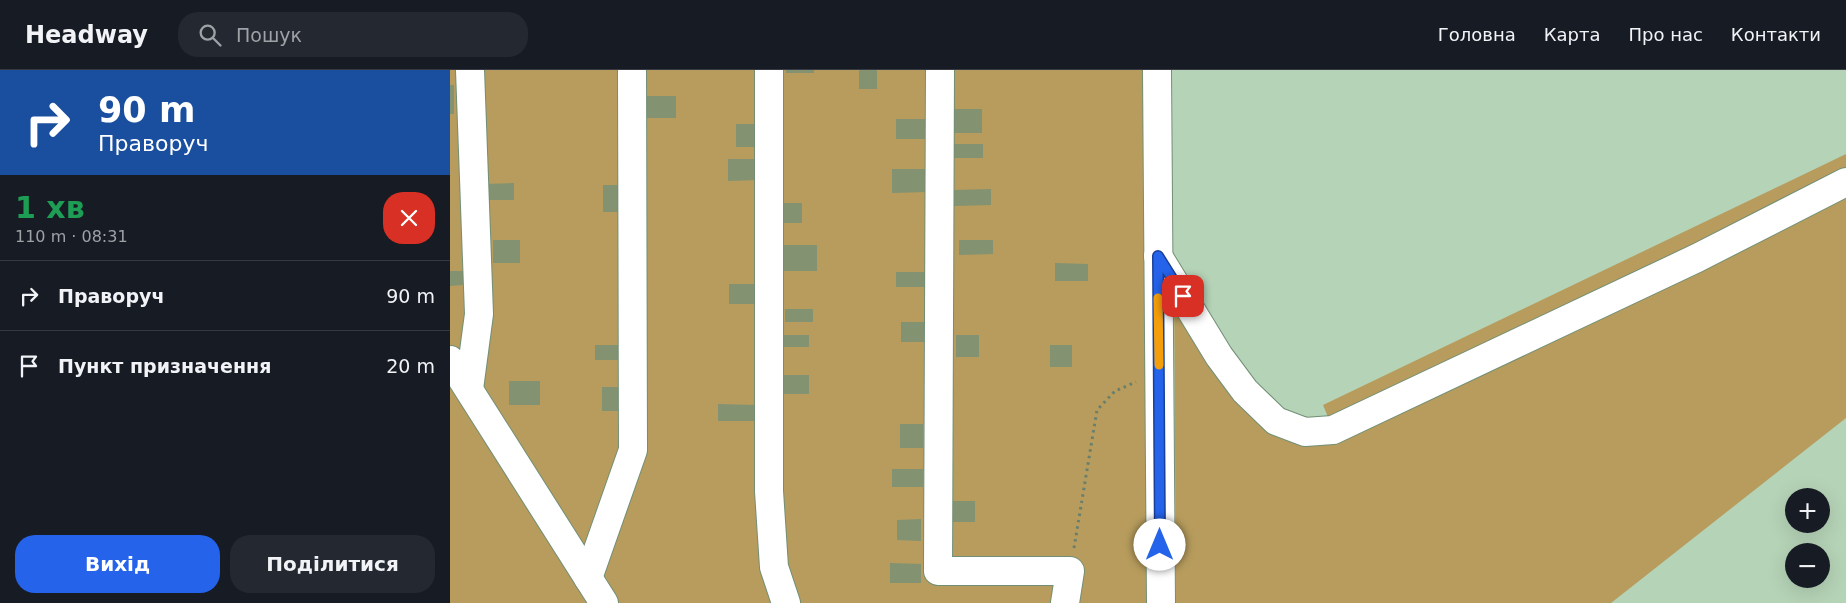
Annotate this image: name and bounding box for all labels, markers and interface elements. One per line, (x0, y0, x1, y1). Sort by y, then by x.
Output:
search box (178, 12, 528, 57)
text: Headway (25, 21, 148, 49)
icon: search (196, 21, 224, 49)
text: Пошук (236, 24, 302, 46)
text: Головна (1438, 24, 1516, 45)
text: Карта (1544, 24, 1600, 45)
text: Про нас (1628, 24, 1703, 45)
text: Контакти (1731, 24, 1821, 45)
icon: right (15, 90, 80, 155)
text: 90 m (98, 90, 195, 130)
text: Праворуч (98, 131, 208, 156)
text: 1 хв (15, 190, 85, 225)
button: close (383, 192, 435, 244)
text: 110 m · 08:31 (15, 227, 128, 246)
pin (1162, 275, 1204, 317)
icon: right (15, 282, 43, 310)
icon: arrive (1169, 282, 1197, 310)
text: Праворуч (58, 285, 164, 307)
text: 90 m (386, 285, 435, 307)
icon: arrive (15, 352, 43, 380)
text: Пункт призначення (58, 355, 271, 377)
text: 20 m (386, 355, 435, 377)
map controls (1785, 488, 1830, 588)
button: + (1785, 488, 1830, 533)
position arrow (1133, 518, 1185, 570)
button: Вихід (15, 535, 220, 593)
button: Поділитися (230, 535, 435, 593)
button: − (1785, 543, 1830, 588)

